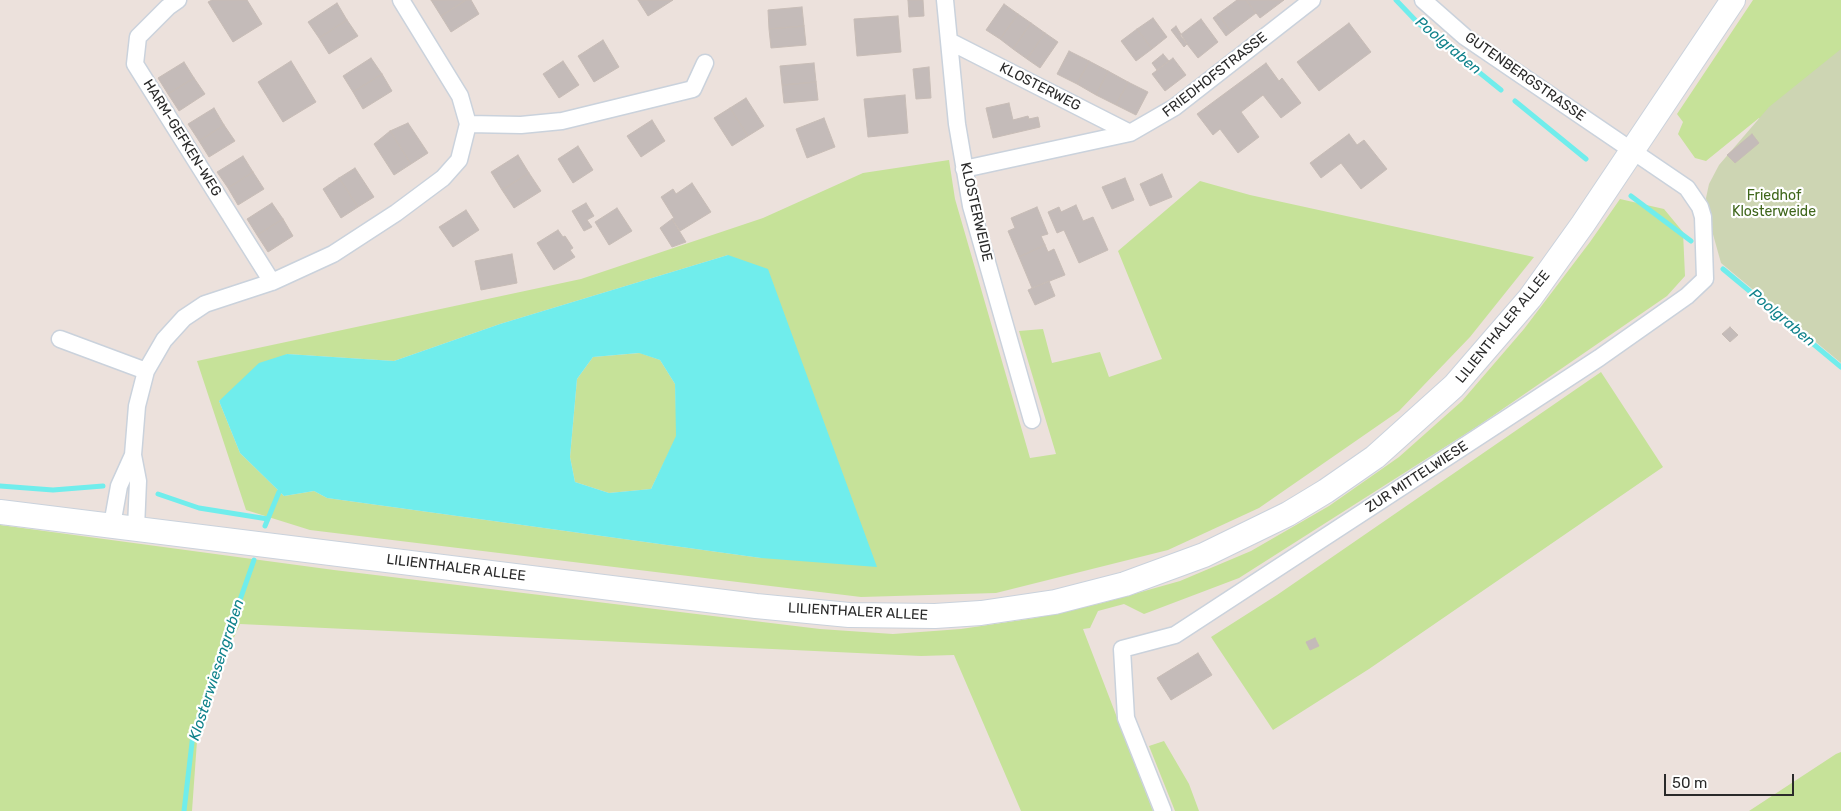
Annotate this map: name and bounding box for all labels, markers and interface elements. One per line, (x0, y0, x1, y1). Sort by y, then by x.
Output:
water label: Poolgraben (1411, 13, 1485, 79)
street label: FRIEDHOFSTRASSE (1159, 29, 1271, 121)
street label: GUTENBERGSTRASSE (1462, 29, 1588, 125)
street label: KLOSTERWEG (997, 59, 1083, 115)
street label: HARM-GEFKEN-WEG (139, 76, 225, 200)
street label: KLOSTERWEIDE (956, 161, 996, 263)
park label: Friedhof Klosterweide (1732, 188, 1816, 220)
street label: LILIENTHALER ALLEE (1452, 267, 1554, 387)
water label: Poolgraben (1745, 285, 1819, 351)
street label: ZUR MITTELWIESE (1363, 438, 1471, 516)
street label: LILIENTHALER ALLEE (385, 551, 527, 585)
water label: Klosterwiesengraben (186, 597, 248, 743)
street label: LILIENTHALER ALLEE (788, 600, 928, 624)
scale bar (1666, 764, 1796, 796)
text: 50 m (1672, 774, 1707, 792)

